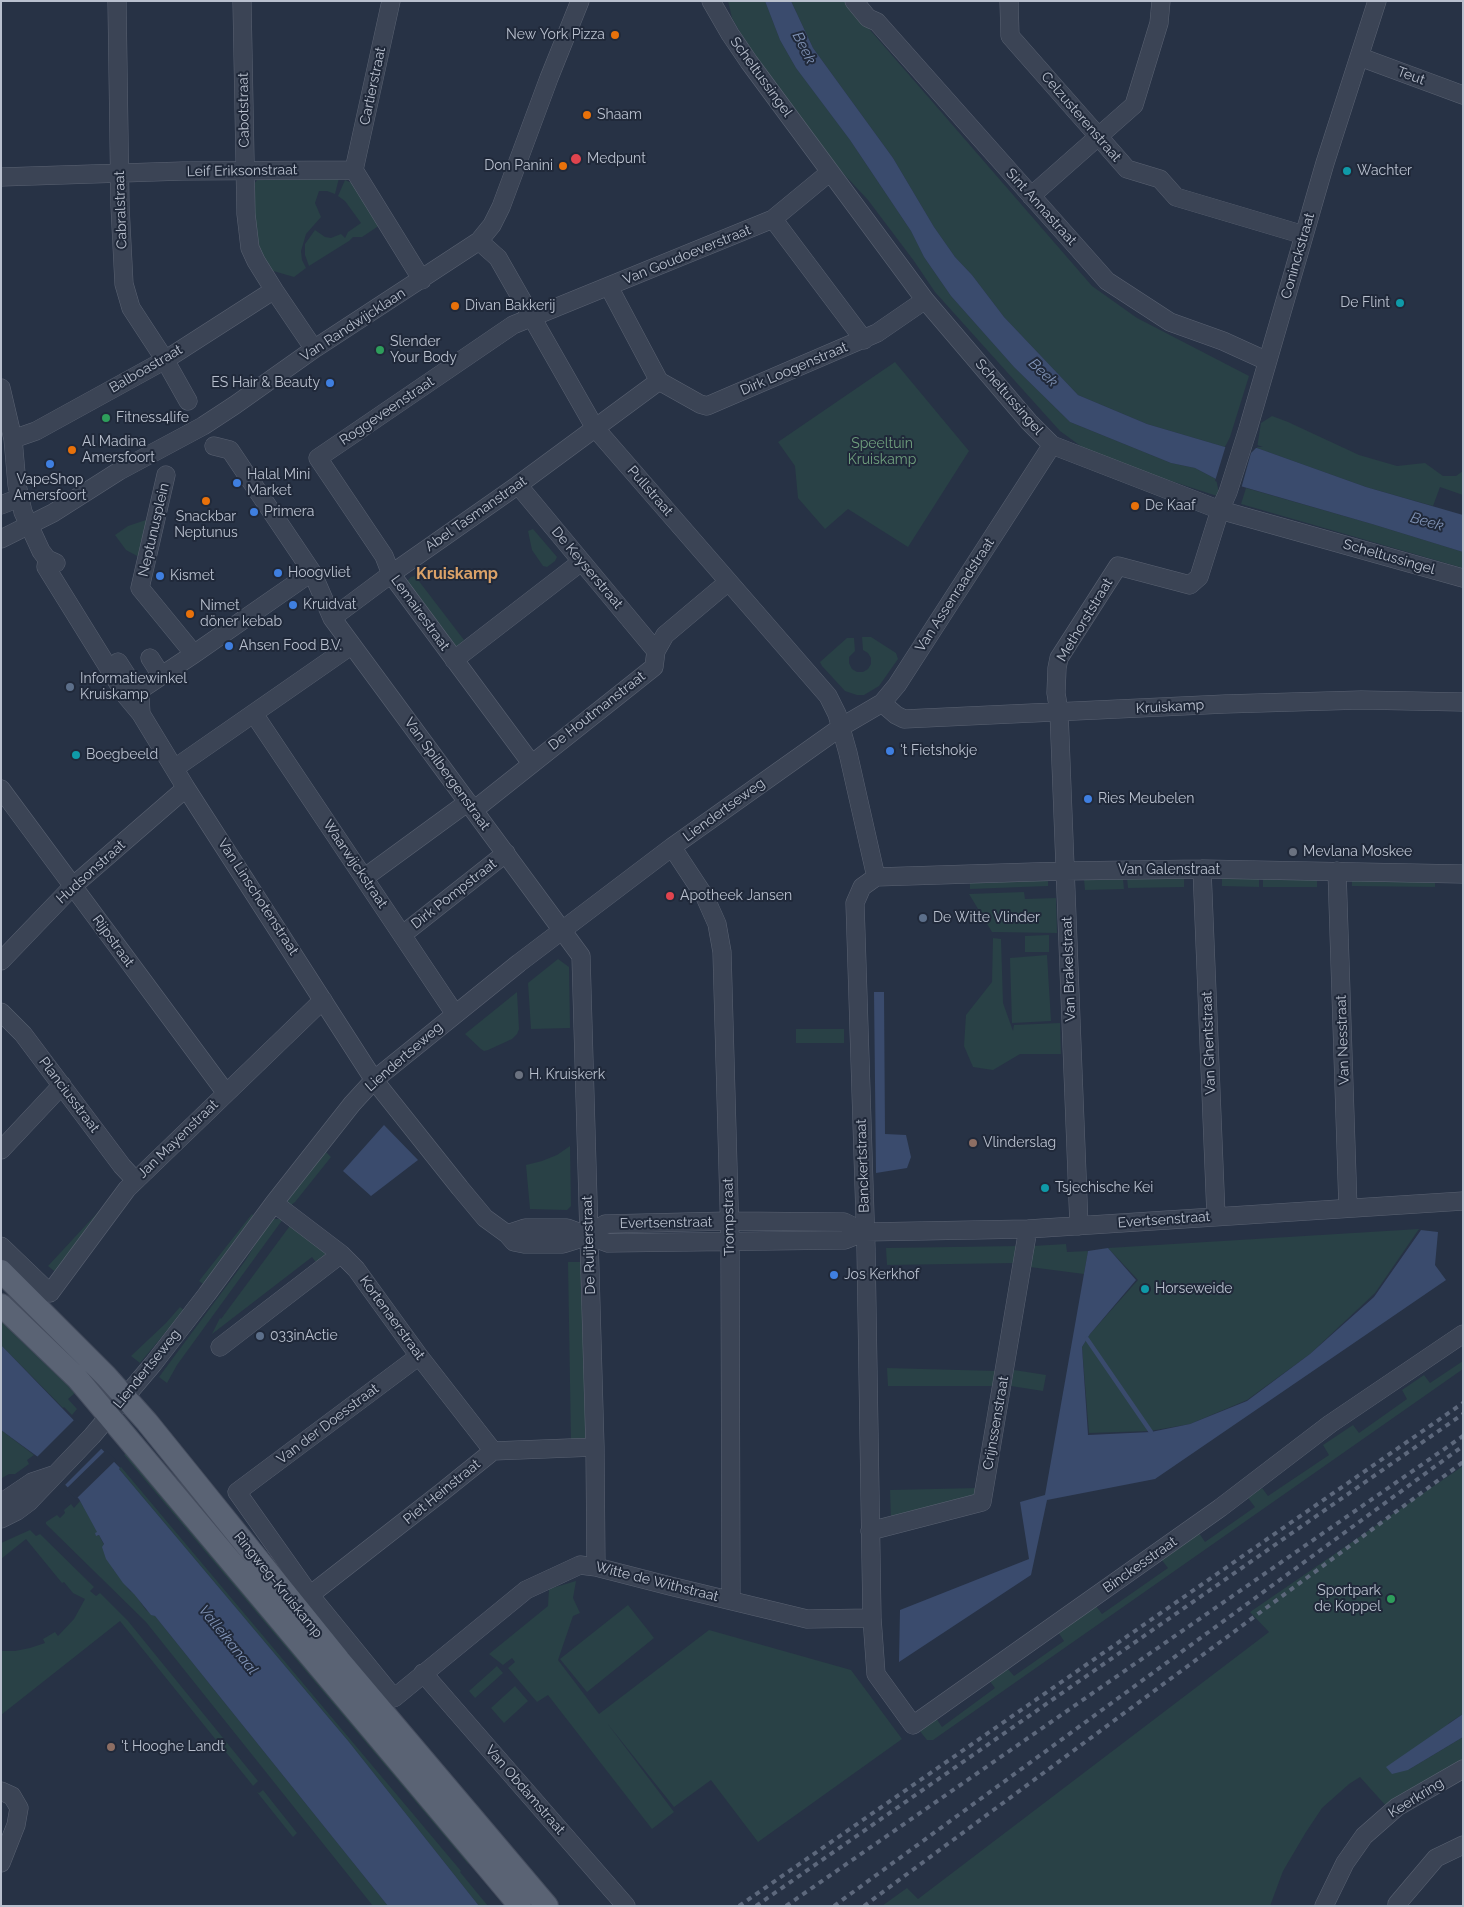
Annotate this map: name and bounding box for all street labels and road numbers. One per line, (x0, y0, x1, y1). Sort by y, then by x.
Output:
street label: Scheltussingel (726, 34, 796, 120)
street label: Cartierstraat (357, 45, 389, 127)
street label: Teut (1395, 63, 1427, 89)
street label: Celzusterenstraat (1037, 69, 1125, 165)
street label: Cabotstraat (235, 72, 253, 148)
street label: Leif Eriksonstraat (186, 162, 298, 180)
street label: Sint Annastraat (1002, 165, 1080, 249)
street label: Cabralstraat (111, 171, 131, 249)
street label: Coninckstraat (1278, 211, 1318, 301)
street label: Van Goudoeverstraat (621, 222, 753, 288)
street label: Van Randwijcklaan (297, 285, 409, 365)
street label: Dirk Loogenstraat (738, 339, 850, 399)
street label: Balboastraat (106, 341, 186, 397)
street label: Scheltussingel (972, 356, 1046, 438)
street label: Roggeveenstraat (336, 373, 438, 449)
street label: Pullstraat (624, 463, 676, 519)
street label: Abel Tasmanstraat (422, 473, 530, 555)
street label: Neptunusplein (135, 482, 173, 578)
street label: De Keyserstraat (548, 524, 626, 612)
street label: Van Assenraadstraat (912, 535, 998, 655)
street label: Scheltussingel (1341, 536, 1437, 578)
street label: Lemairestraat (387, 572, 453, 654)
street label: Methorststraat (1054, 575, 1116, 665)
street label: De Houtmanstraat (545, 668, 649, 754)
street label: Kruiskamp (1135, 697, 1205, 717)
street label: Van Spilbergenstraat (401, 714, 493, 834)
street label: Liendertseweg (680, 775, 768, 845)
street label: Waarwijckstraat (319, 817, 391, 911)
street label: Van Linschotenstraat (214, 836, 302, 958)
street label: Hudsonstraat (53, 837, 129, 907)
street label: Dirk Pompstraat (408, 855, 500, 933)
street label: Van Galenstraat (1118, 862, 1220, 878)
street label: Rijpstraat (89, 912, 137, 970)
street label: Van Brakelstraat (1059, 916, 1079, 1022)
street label: Van Ghentstraat (1199, 991, 1219, 1095)
street label: Van Nesstraat (1333, 995, 1353, 1085)
street label: Liendertseweg (362, 1019, 446, 1095)
street label: Planciusstraat (35, 1054, 103, 1136)
street label: Jan Mayenstraat (134, 1096, 222, 1182)
street label: Banckertstraat (853, 1119, 873, 1213)
street label: Trompstraat (720, 1178, 738, 1256)
street label: De Ruijterstraat (579, 1195, 599, 1295)
street label: Evertsenstraat (1117, 1208, 1211, 1232)
street label: Evertsenstraat (620, 1214, 712, 1232)
street label: Kortenaerstraat (356, 1273, 428, 1363)
street label: Liendertseweg (110, 1326, 184, 1412)
street label: Crijnssenstraat (979, 1375, 1013, 1471)
street label: Van der Doesstraat (274, 1380, 382, 1468)
street label: Piet Heinstraat (400, 1456, 484, 1528)
street label: Ringweg-Kruiskamp (230, 1529, 326, 1641)
street label: Binckesstraat (1100, 1533, 1180, 1597)
street label: Witte de Withstraat (594, 1559, 720, 1605)
street label: Van Obdamstraat (482, 1742, 568, 1838)
street label: Keerkring (1385, 1774, 1447, 1822)

